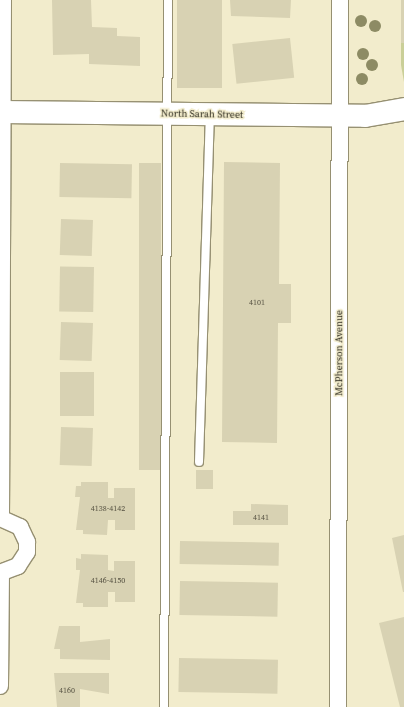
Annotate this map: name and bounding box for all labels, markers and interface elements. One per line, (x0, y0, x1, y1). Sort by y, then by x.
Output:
street label: North Sarah Street (161, 107, 243, 121)
house number: 4101 (249, 298, 265, 308)
street label: McPherson Avenue (333, 310, 345, 396)
house number: 4138-4142 (91, 504, 125, 514)
house number: 4141 (253, 513, 269, 523)
house number: 4146-4150 (91, 576, 125, 586)
house number: 4160 (59, 686, 75, 696)

